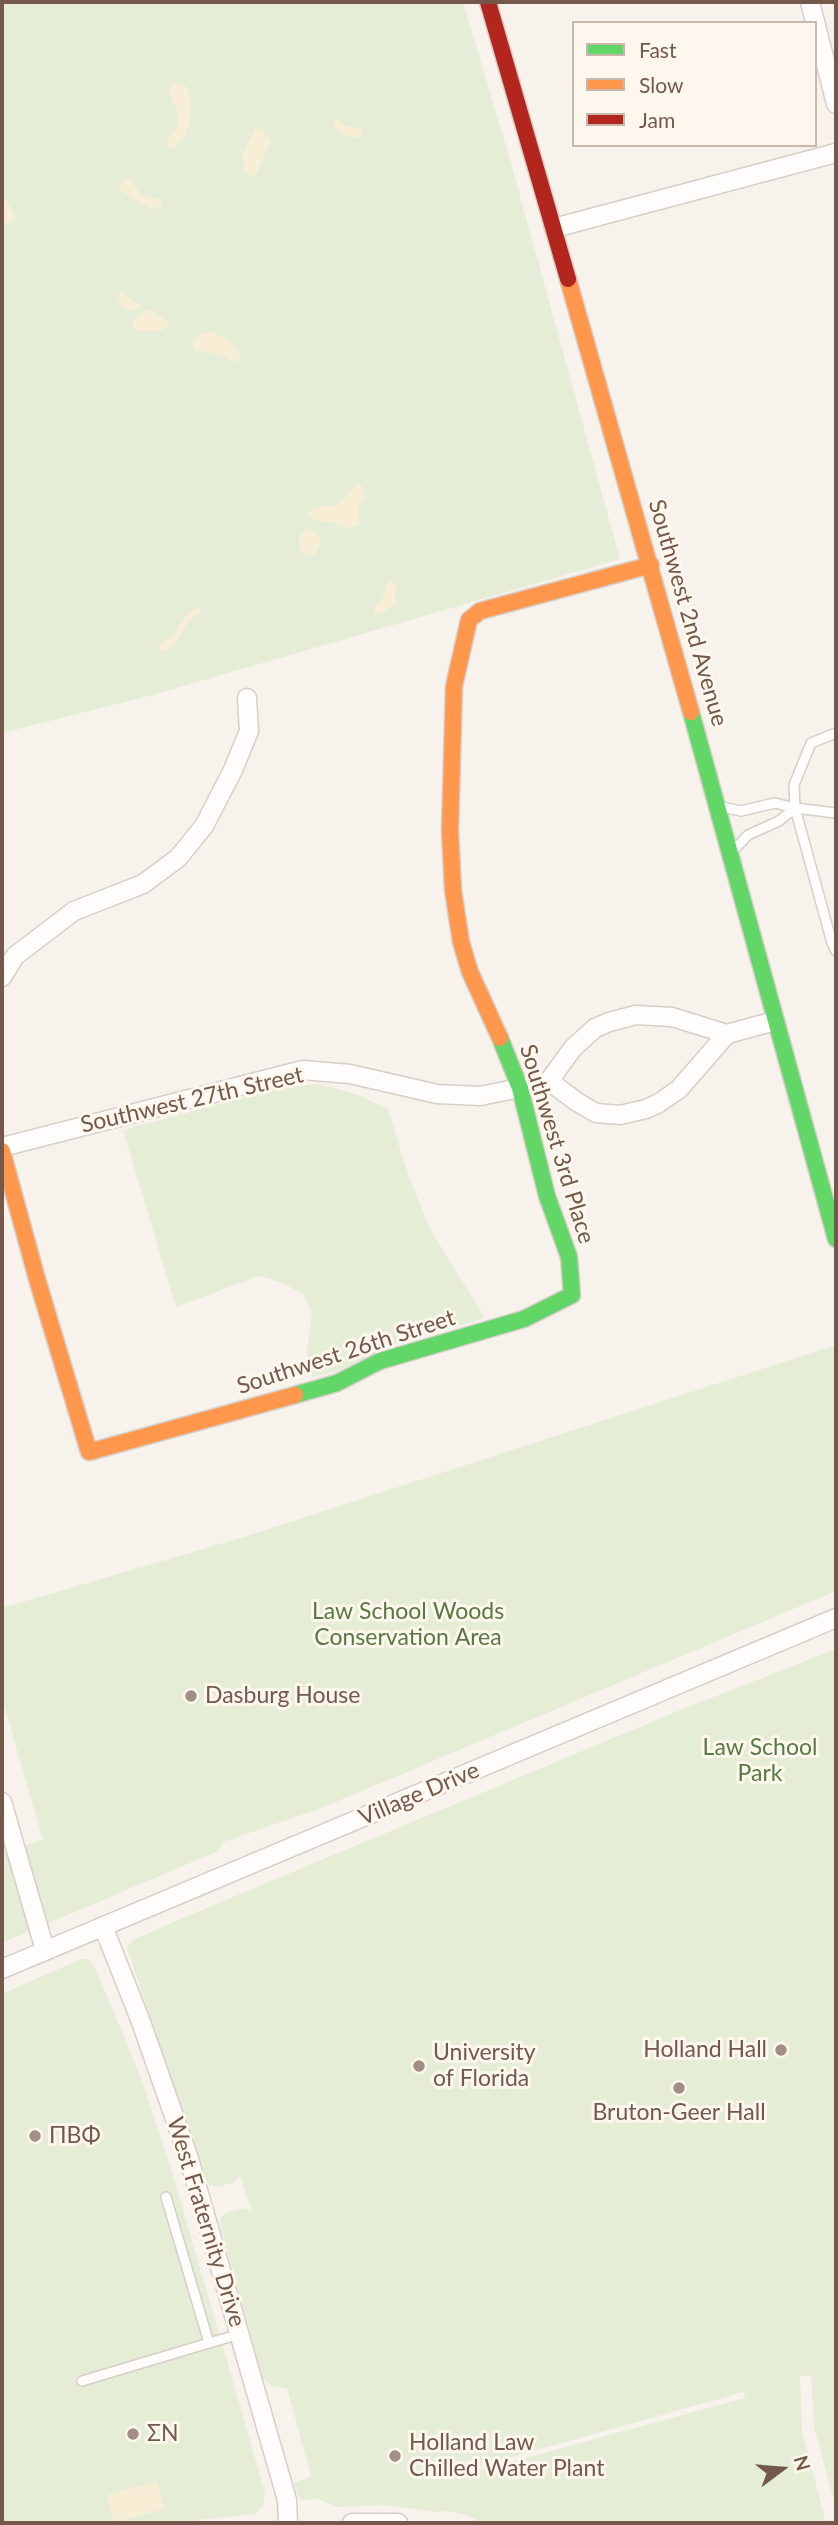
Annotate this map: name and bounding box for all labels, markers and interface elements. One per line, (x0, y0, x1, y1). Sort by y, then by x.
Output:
legend (572, 21, 817, 147)
text: Fast (639, 37, 676, 62)
text: Slow (639, 72, 683, 97)
text: Jam (639, 107, 675, 132)
street label: Southwest 2nd Avenue (642, 496, 734, 730)
street label: Southwest 3rd Place (514, 1041, 600, 1247)
street label: Southwest 27th Street (78, 1061, 306, 1139)
street label: Southwest 26th Street (233, 1304, 459, 1400)
park label: Law School Woods Conservation Area (312, 1598, 504, 1652)
place label: Dasburg House (205, 1682, 360, 1710)
marker: Dasburg House (183, 1688, 199, 1704)
park label: Law School Park (703, 1734, 817, 1788)
street label: Village Drive (355, 1756, 483, 1832)
place label: Holland Hall (643, 2036, 767, 2064)
place label: University of Florida (433, 2039, 535, 2093)
marker: Holland Hall (773, 2042, 789, 2058)
marker: University of Florida (411, 2058, 427, 2074)
marker: Bruton-Geer Hall (671, 2080, 687, 2096)
place label: Bruton-Geer Hall (592, 2099, 766, 2127)
street label: West Fraternity Drive (161, 2114, 251, 2330)
place label: ΠΒΦ (49, 2122, 101, 2150)
marker: ΠΒΦ (27, 2128, 43, 2144)
place label: ΣΝ (147, 2420, 179, 2448)
marker: ΣΝ (125, 2426, 141, 2442)
place label: Holland Law Chilled Water Plant (409, 2429, 604, 2483)
north arrow (747, 2434, 817, 2504)
marker: Holland Law Chilled Water Plant (387, 2448, 403, 2464)
text: N (790, 2453, 816, 2473)

